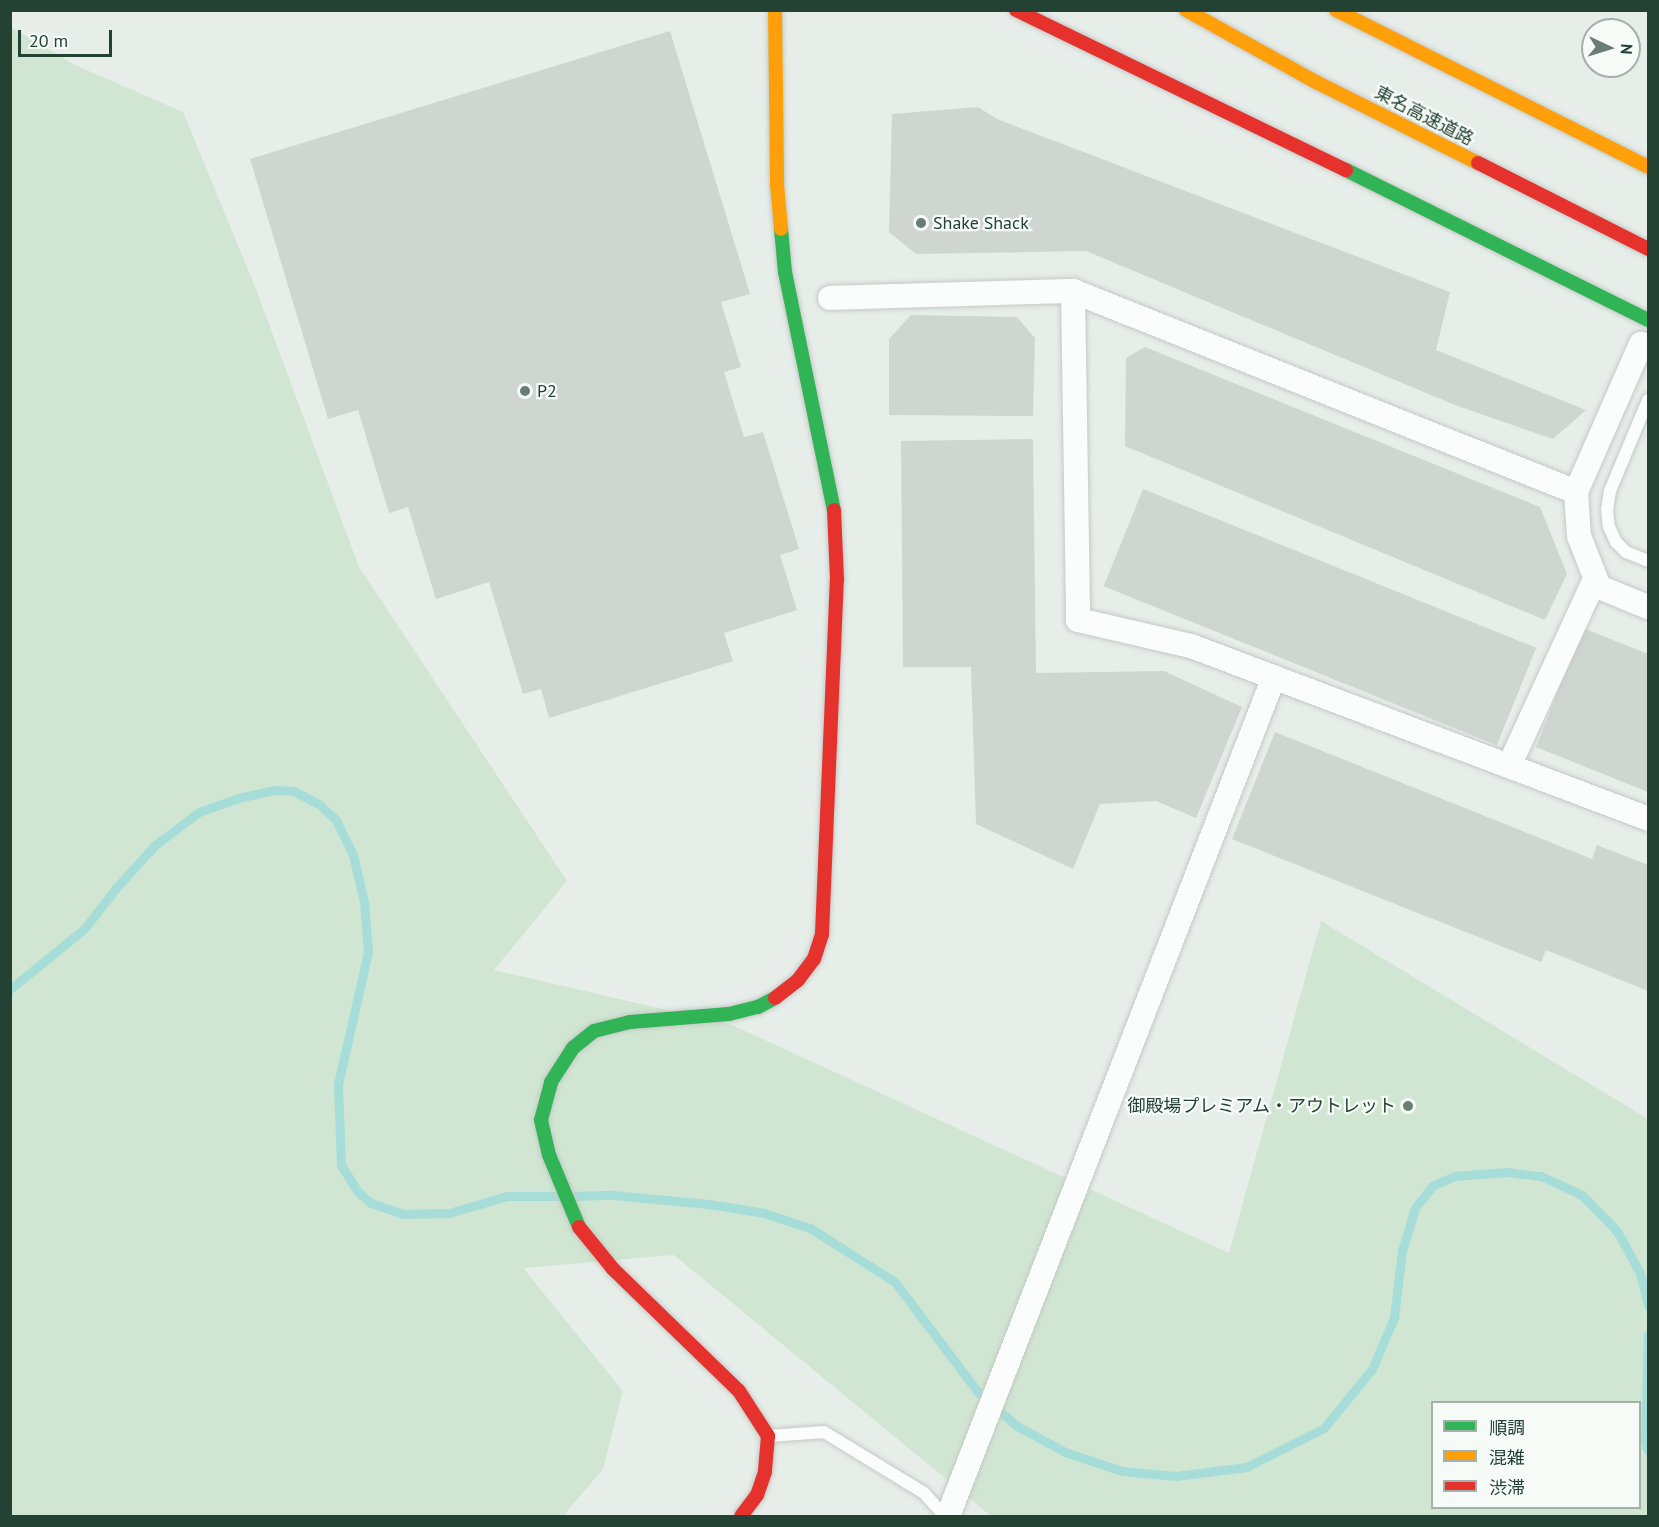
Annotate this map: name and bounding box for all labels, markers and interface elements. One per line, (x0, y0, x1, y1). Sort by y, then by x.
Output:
scale bar (21, 18, 116, 56)
north arrow (1581, 18, 1641, 78)
text: 20 m (29, 29, 68, 52)
text: N (1617, 43, 1637, 55)
street label: 東名高速道路 (1371, 82, 1477, 150)
place label: Shake Shack (933, 212, 1029, 234)
marker: Shake Shack (914, 216, 928, 230)
place label: P2 (537, 380, 557, 402)
marker: P2 (518, 384, 532, 398)
place label: 御殿場プレミアム・アウトレット (1126, 1095, 1396, 1117)
marker: 御殿場プレミアム・アウトレット (1401, 1099, 1415, 1113)
legend (1431, 1401, 1641, 1509)
text: 順調 (1489, 1416, 1525, 1439)
text: 混雑 (1489, 1446, 1525, 1469)
text: 渋滞 (1489, 1476, 1525, 1499)

